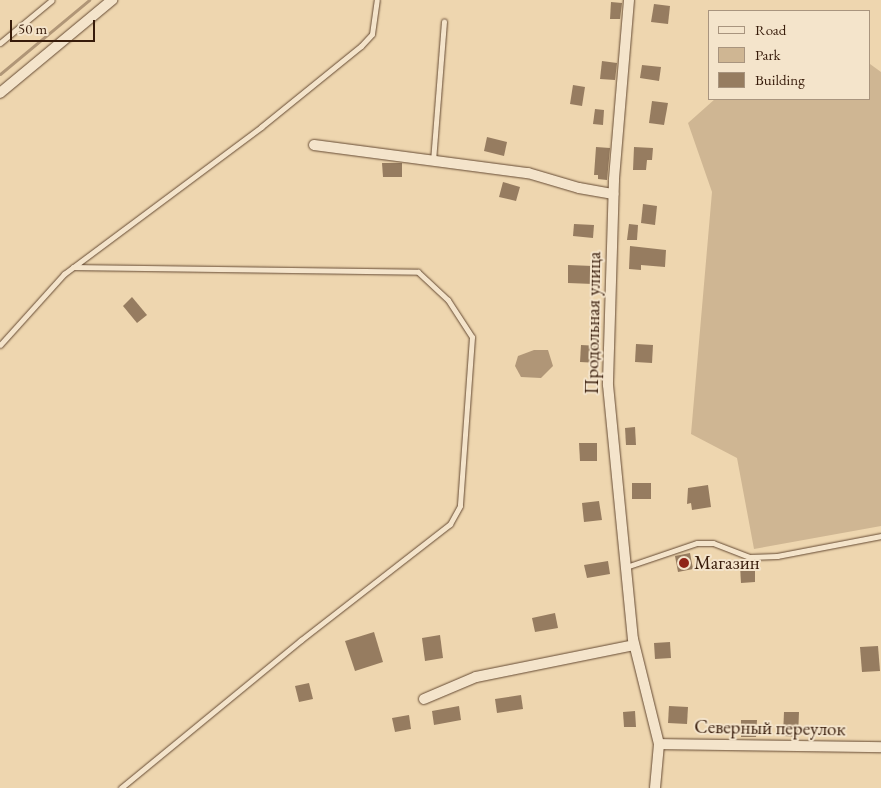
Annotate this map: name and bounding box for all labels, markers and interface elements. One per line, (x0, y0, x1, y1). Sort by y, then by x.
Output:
scale bar (12, 10, 98, 42)
legend (708, 10, 871, 100)
text: 50 m (18, 19, 47, 38)
text: Road (755, 20, 786, 39)
text: Park (755, 45, 781, 64)
text: Building (755, 70, 805, 89)
street label: Продольная улица (580, 251, 606, 395)
place label: Магазин (694, 552, 760, 574)
marker: Магазин (678, 557, 690, 569)
street label: Северный переулок (694, 715, 846, 741)

